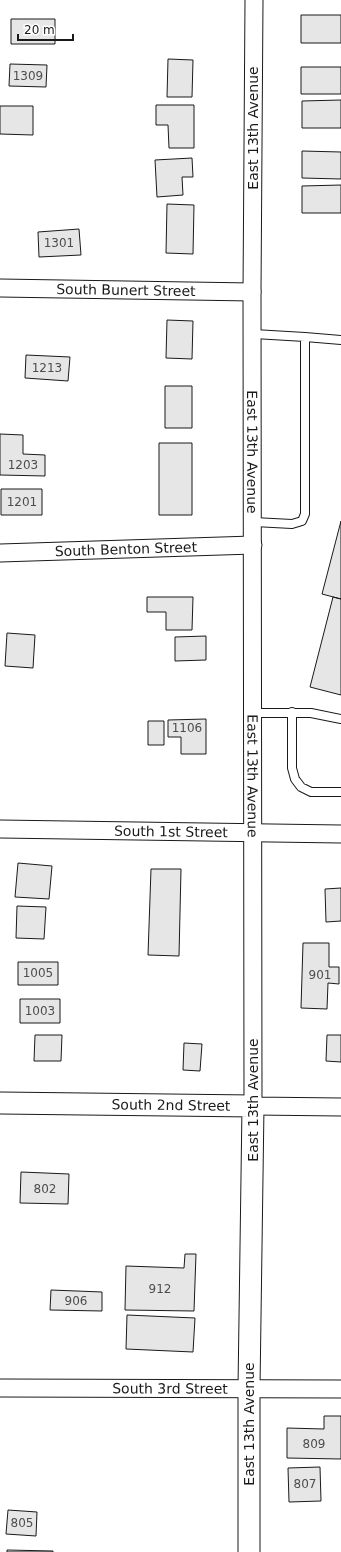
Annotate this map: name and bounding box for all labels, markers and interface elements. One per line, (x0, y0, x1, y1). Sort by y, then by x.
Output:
scale bar (18, 16, 73, 42)
text: 20 m (24, 23, 55, 37)
street label: East 13th Avenue (245, 66, 261, 190)
house number: 1309 (13, 69, 43, 83)
house number: 1301 (44, 236, 74, 250)
street label: South Bunert Street (56, 281, 196, 299)
house number: 1213 (32, 361, 62, 375)
street label: East 13th Avenue (244, 390, 260, 514)
house number: 1203 (8, 458, 38, 472)
house number: 1201 (7, 495, 37, 509)
street label: South Benton Street (55, 539, 198, 559)
street label: East 13th Avenue (245, 714, 261, 838)
house number: 1106 (172, 721, 202, 735)
street label: South 1st Street (114, 823, 229, 840)
house number: 1005 (23, 966, 53, 980)
house number: 901 (309, 968, 331, 982)
house number: 1003 (25, 1004, 55, 1018)
street label: East 13th Avenue (245, 1038, 261, 1162)
street label: South 2nd Street (111, 1096, 231, 1114)
house number: 802 (34, 1182, 56, 1196)
house number: 912 (149, 1282, 171, 1296)
house number: 906 (65, 1294, 87, 1308)
street label: East 13th Avenue (241, 1362, 257, 1486)
street label: South 3rd Street (112, 1380, 228, 1397)
house number: 809 (303, 1437, 325, 1451)
house number: 807 (294, 1477, 316, 1491)
house number: 805 (11, 1516, 33, 1530)

